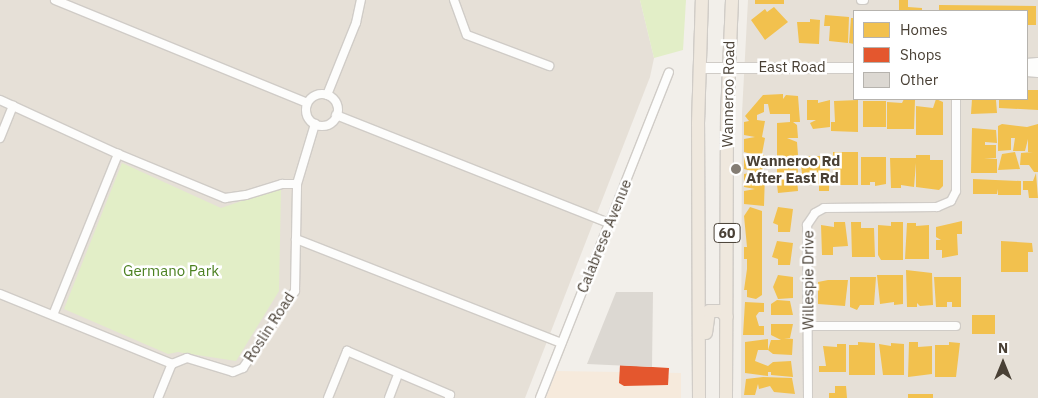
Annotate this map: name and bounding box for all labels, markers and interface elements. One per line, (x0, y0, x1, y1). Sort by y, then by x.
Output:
legend (853, 10, 1028, 100)
text: Homes (900, 20, 948, 39)
street label: Wanneroo Road (718, 40, 738, 148)
text: Shops (900, 45, 942, 64)
street label: East Road (758, 58, 826, 76)
text: Other (900, 70, 938, 89)
place label: Wanneroo Rd After East Rd (746, 151, 840, 186)
marker: Wanneroo Rd After East Rd (730, 163, 742, 175)
street label: Calabrese Avenue (573, 177, 635, 295)
road number: 60 (713, 222, 741, 244)
street label: Willespie Drive (799, 230, 817, 330)
park label: Germano Park (123, 262, 219, 280)
street label: Roslin Road (240, 289, 298, 365)
north arrow (978, 338, 1028, 388)
text: N (998, 339, 1008, 357)

